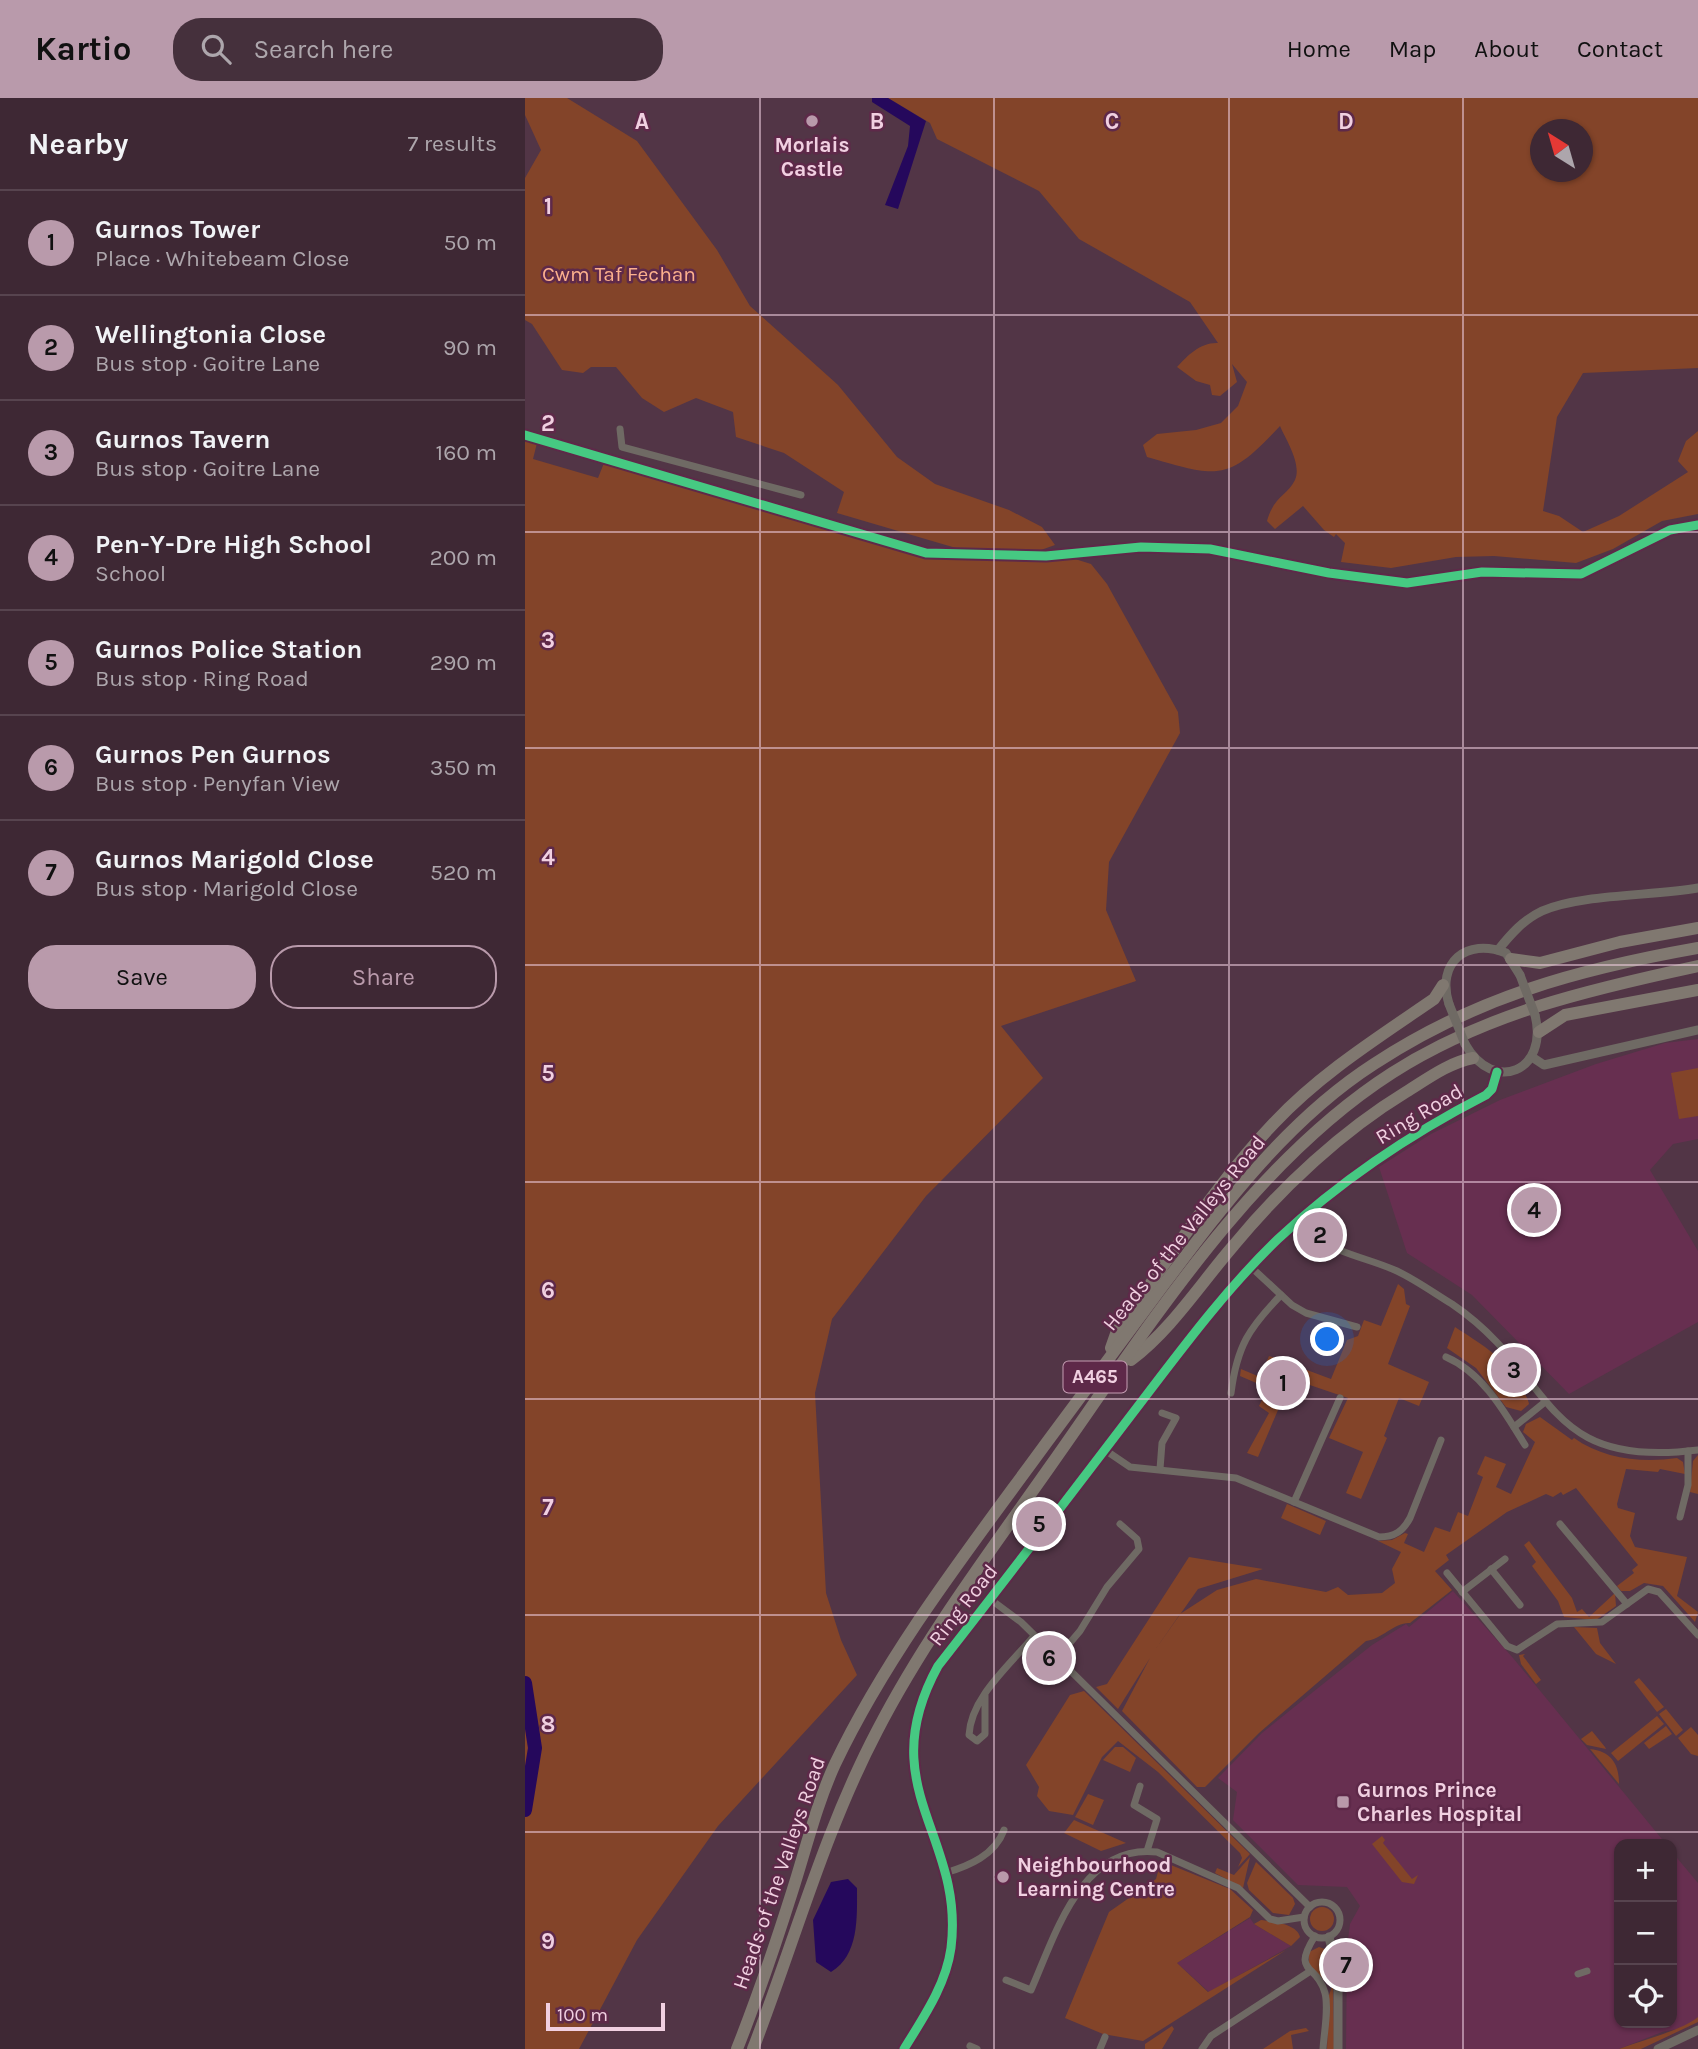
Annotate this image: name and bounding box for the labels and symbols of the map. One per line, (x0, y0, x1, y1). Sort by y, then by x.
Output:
text: A (635, 108, 649, 135)
text: B (870, 108, 884, 135)
text: C (1105, 108, 1119, 135)
text: D (1338, 108, 1354, 135)
marker: Morlais Castle (804, 113, 820, 129)
north arrow (1530, 119, 1593, 182)
place label: Morlais Castle (774, 133, 850, 181)
text: 1 (544, 193, 552, 220)
park label: Cwm Taf Fechan (542, 262, 696, 286)
text: 2 (541, 410, 555, 437)
text: 3 (541, 627, 555, 654)
text: 4 (541, 844, 555, 871)
text: 5 (541, 1060, 555, 1087)
street label: Ring Road (1371, 1079, 1467, 1149)
street label: Heads of the Valleys Road (1098, 1131, 1270, 1335)
pin: 4 (1511, 1184, 1557, 1236)
pin: 2 (1297, 1209, 1343, 1261)
text: 6 (541, 1277, 555, 1304)
your location (1310, 1322, 1344, 1356)
pin: 3 (1491, 1344, 1537, 1396)
pin: 1 (1260, 1357, 1306, 1409)
road number: A465 (1063, 1362, 1127, 1392)
text: 7 (542, 1494, 554, 1521)
pin: 5 (1016, 1498, 1062, 1550)
street label: Ring Road (924, 1559, 1002, 1651)
pin: 6 (1026, 1632, 1072, 1684)
text: 8 (541, 1711, 555, 1738)
street label: Heads of the Valleys Road (728, 1754, 830, 1992)
place label: Gurnos Prince Charles Hospital (1357, 1778, 1522, 1826)
marker: Gurnos Prince Charles Hospital (1335, 1794, 1351, 1810)
place label: Neighbourhood Learning Centre (1017, 1853, 1175, 1901)
marker: Neighbourhood Learning Centre (995, 1869, 1011, 1885)
text: 9 (541, 1928, 555, 1955)
pin: 7 (1323, 1939, 1369, 1991)
scale bar (546, 2000, 665, 2032)

